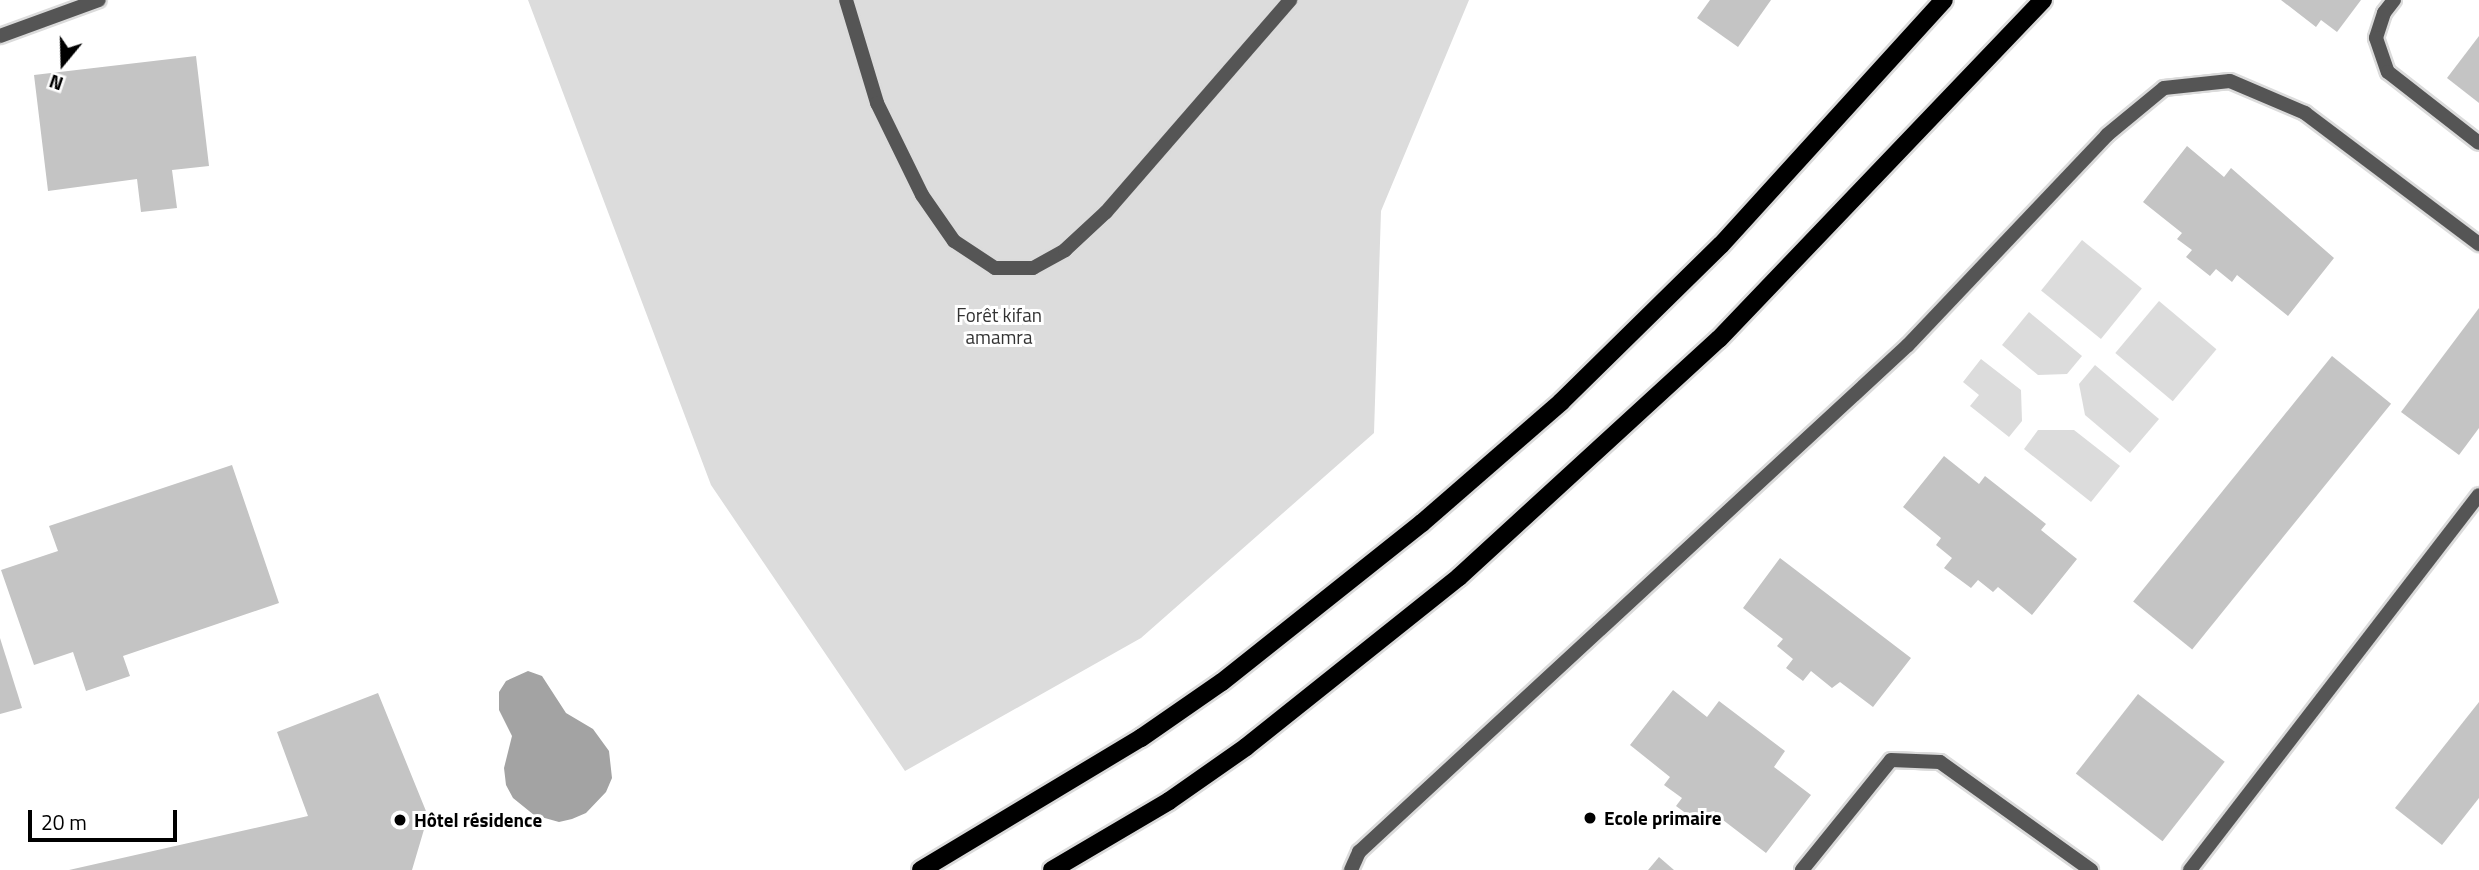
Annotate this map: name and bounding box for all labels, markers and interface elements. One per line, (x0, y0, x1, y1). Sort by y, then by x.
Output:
north arrow (28, 28, 98, 98)
text: N (45, 67, 67, 99)
park label: Forêt kifan amamra (956, 304, 1042, 348)
scale bar (32, 796, 180, 840)
text: 20 m (41, 806, 87, 838)
place label: Ecole primaire (1604, 807, 1722, 829)
place label: Hôtel résidence (414, 809, 542, 831)
marker: Ecole primaire (1582, 810, 1598, 826)
marker: Hôtel résidence (392, 812, 408, 828)

